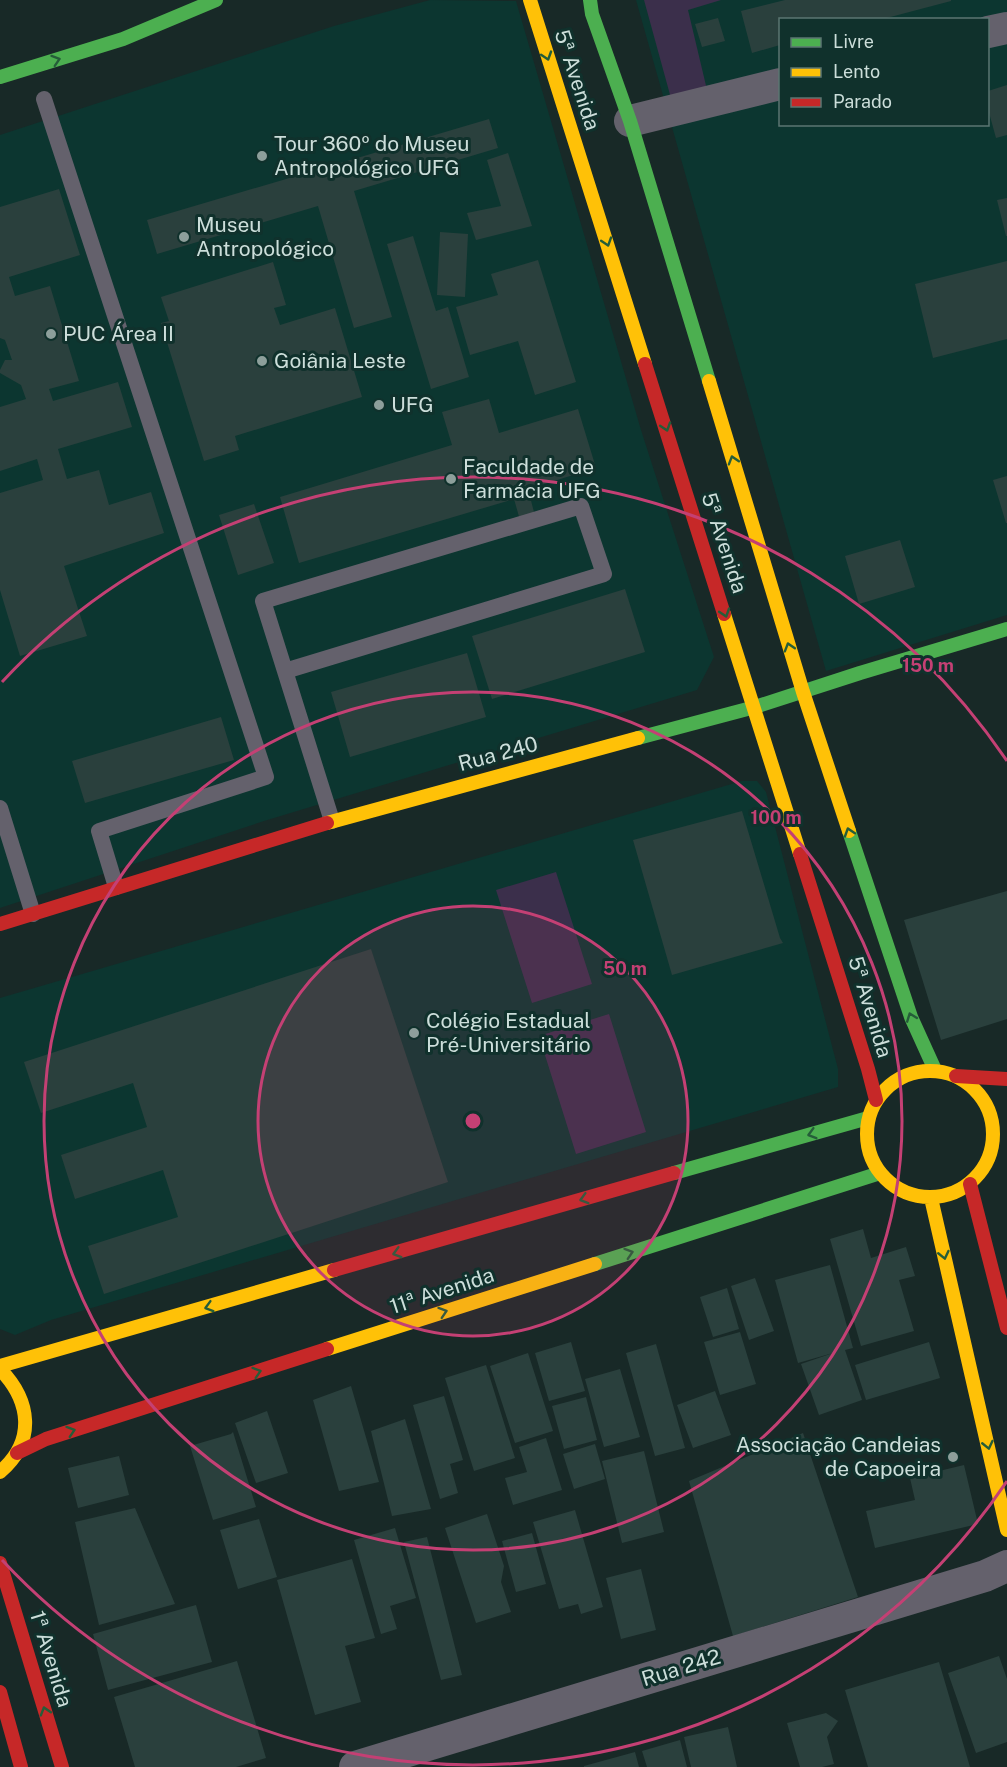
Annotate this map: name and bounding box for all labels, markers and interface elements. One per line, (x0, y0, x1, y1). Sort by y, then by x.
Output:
legend (779, 18, 989, 126)
street label: 5ª Avenida (549, 26, 606, 133)
text: Livre (833, 31, 874, 52)
one-way arrow (540, 50, 553, 61)
one-way arrow (50, 55, 61, 68)
text: Lento (833, 61, 880, 82)
text: Parado (833, 91, 892, 112)
place label: Tour 360º do Museu Antropológico UFG (274, 131, 470, 180)
marker: Tour 360º do Museu Antropológico UFG (255, 149, 269, 163)
place label: Museu Antropológico (196, 212, 334, 261)
marker: Museu Antropológico (177, 230, 191, 244)
one-way arrow (599, 236, 612, 247)
place label: PUC Área II (63, 321, 174, 346)
marker: PUC Área II (44, 327, 58, 341)
place label: Goiânia Leste (274, 348, 406, 373)
marker: Goiânia Leste (255, 354, 269, 368)
place label: UFG (391, 392, 434, 417)
marker: UFG (372, 398, 386, 412)
one-way arrow (658, 421, 671, 432)
place label: Faculdade de Farmácia UFG (463, 454, 601, 503)
one-way arrow (728, 455, 740, 466)
marker: Faculdade de Farmácia UFG (444, 472, 458, 486)
street label: 5ª Avenida (696, 489, 753, 596)
one-way arrow (717, 607, 730, 618)
one-way arrow (784, 642, 796, 652)
text: 150 m (902, 655, 954, 676)
street label: Rua 240 (455, 731, 540, 776)
text: 100 m (750, 807, 802, 828)
one-way arrow (844, 827, 857, 838)
street label: 5ª Avenida (843, 953, 898, 1060)
text: 50 m (603, 958, 647, 979)
place label: Colégio Estadual Pré-Universitário (426, 1008, 591, 1057)
one-way arrow (906, 1012, 918, 1023)
marker: Colégio Estadual Pré-Universitário (407, 1026, 421, 1040)
centre of rings (463, 1111, 483, 1131)
one-way arrow (807, 1127, 818, 1139)
one-way arrow (579, 1192, 590, 1204)
one-way arrow (392, 1246, 403, 1258)
one-way arrow (623, 1248, 634, 1260)
one-way arrow (937, 1249, 950, 1259)
street label: 11ª Avenida (387, 1262, 497, 1319)
one-way arrow (204, 1300, 215, 1312)
one-way arrow (437, 1307, 448, 1320)
one-way arrow (251, 1366, 262, 1379)
one-way arrow (65, 1426, 76, 1438)
place label: Associação Candeias de Capoeira (736, 1432, 941, 1481)
one-way arrow (980, 1440, 993, 1450)
marker: Associação Candeias de Capoeira (946, 1450, 960, 1464)
street label: 1ª Avenida (25, 1608, 78, 1710)
street label: Rua 242 (638, 1644, 723, 1691)
one-way arrow (40, 1706, 52, 1717)

